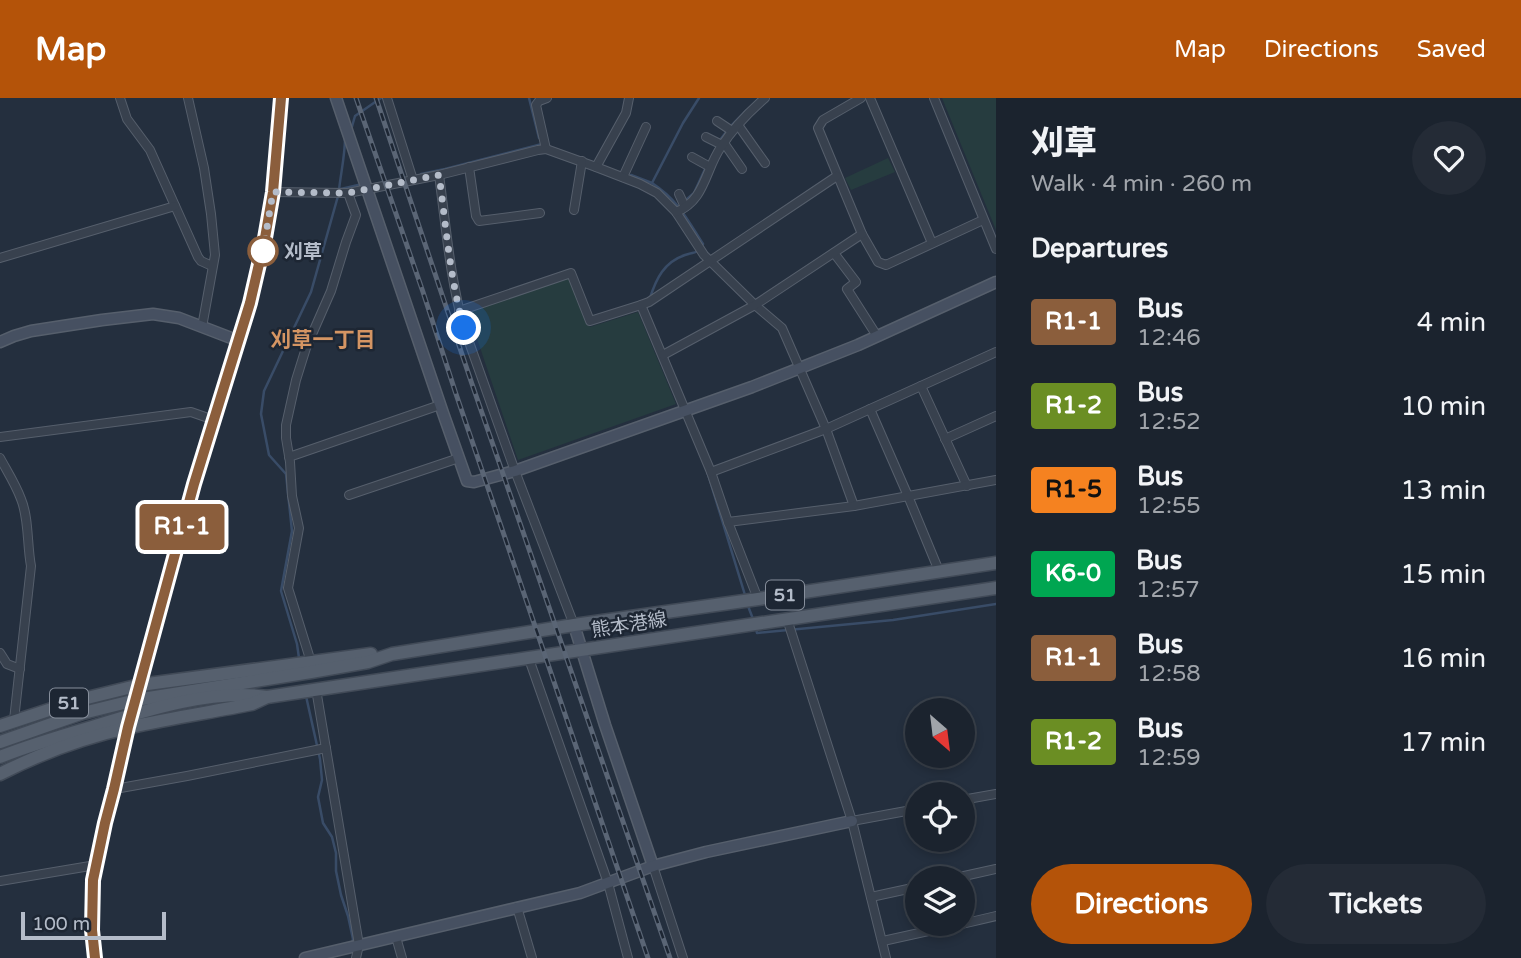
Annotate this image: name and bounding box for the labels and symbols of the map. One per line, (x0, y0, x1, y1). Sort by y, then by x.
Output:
marker: 刈草 (248, 236, 278, 266)
place label: 刈草 (284, 241, 322, 263)
your location (446, 310, 481, 345)
district label: 刈草一丁目 (271, 328, 376, 353)
line badge: R1-1 (133, 504, 231, 550)
road number: 51 (766, 580, 804, 610)
street label: 熊本港線 (590, 608, 668, 642)
road number: 51 (50, 688, 88, 718)
north arrow (905, 698, 975, 768)
scale bar (21, 909, 166, 941)

